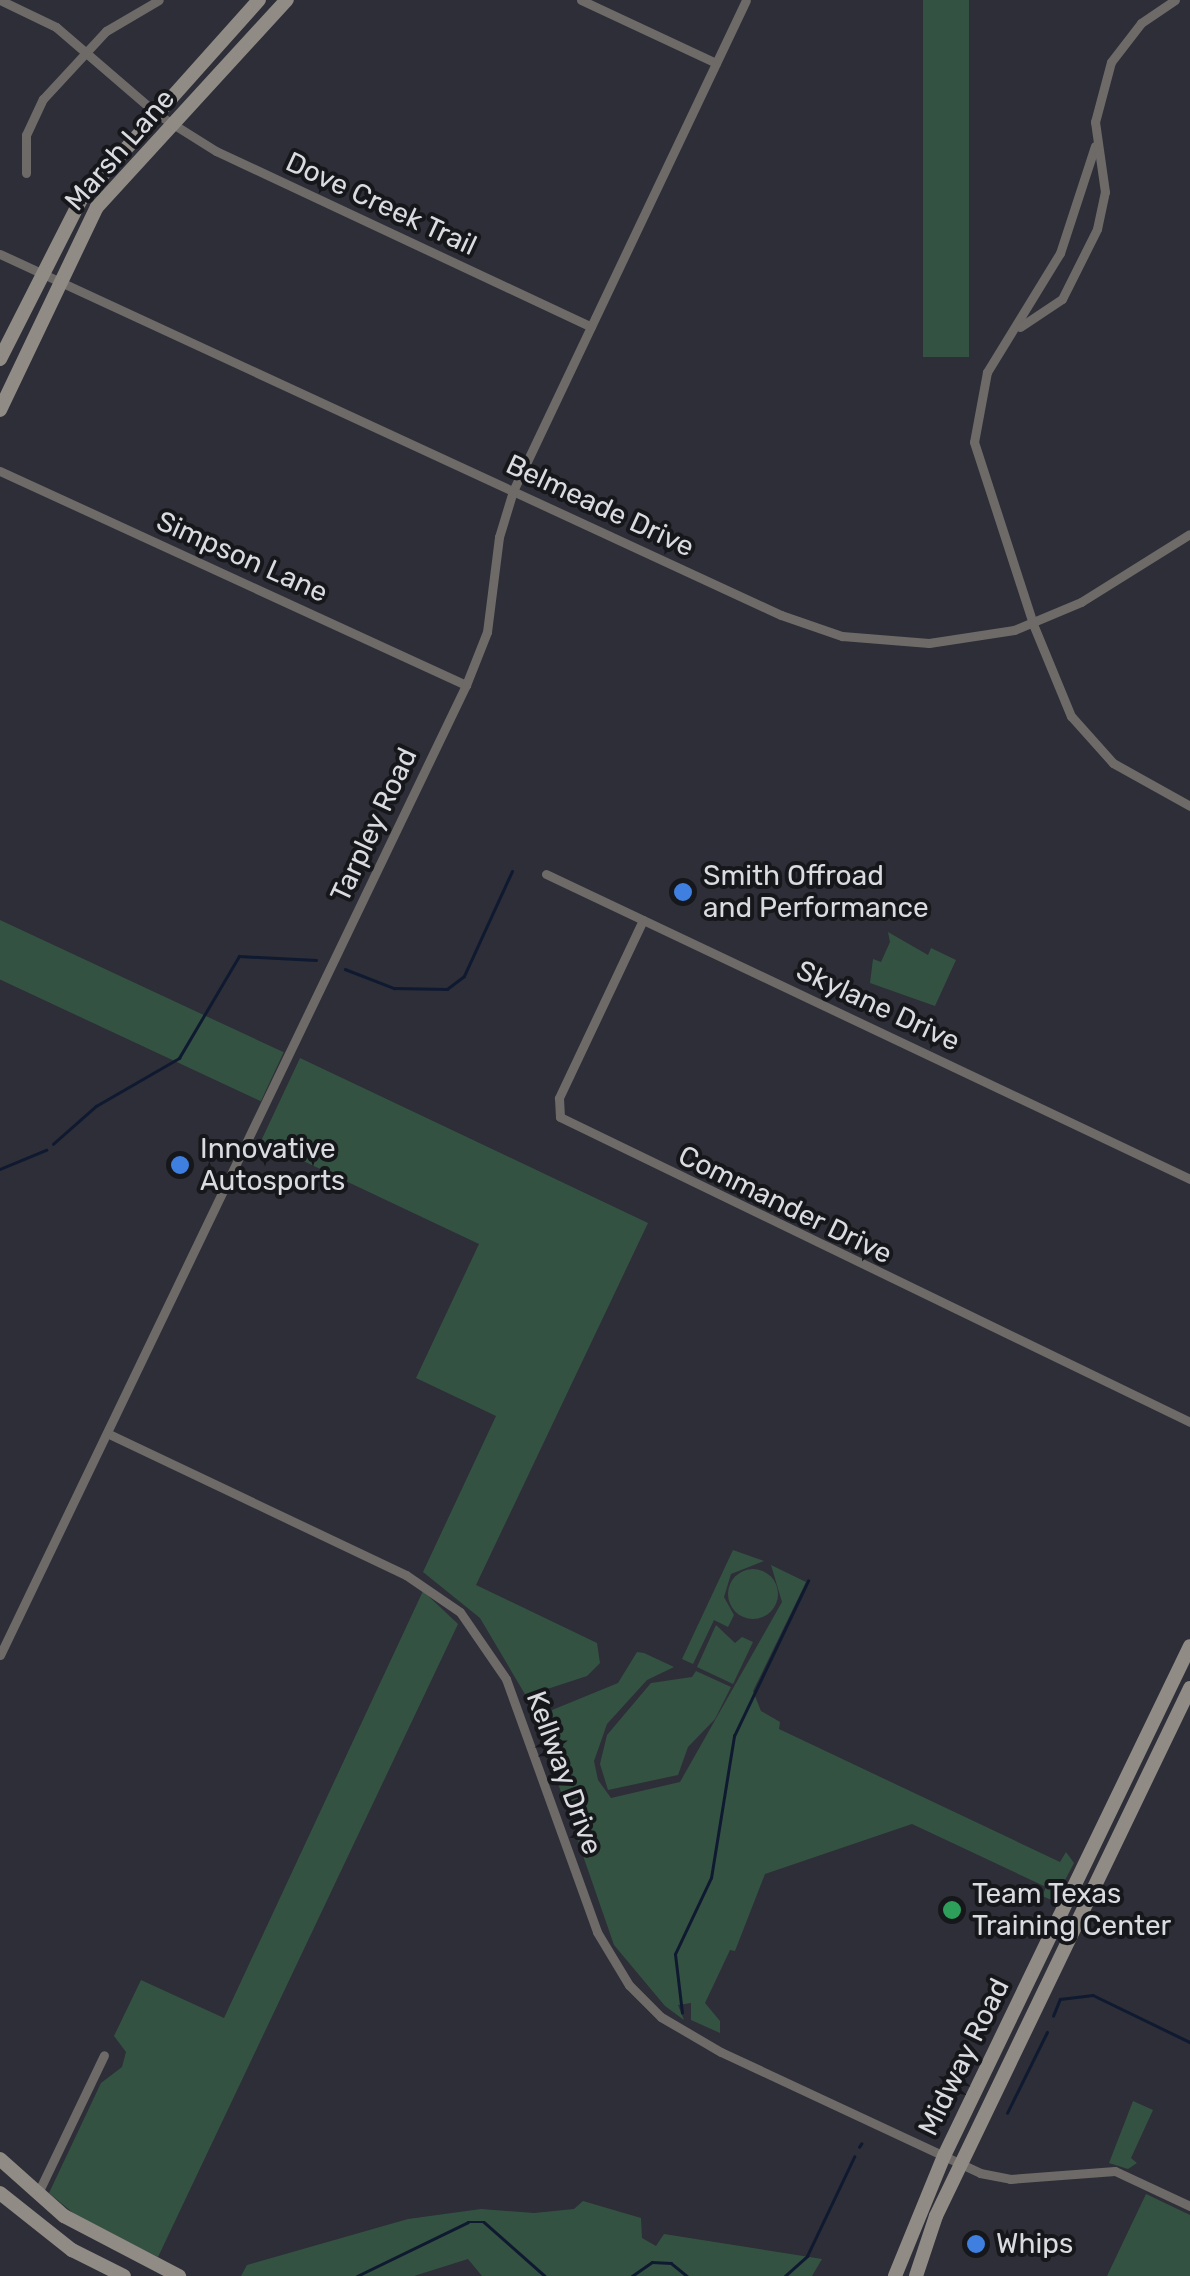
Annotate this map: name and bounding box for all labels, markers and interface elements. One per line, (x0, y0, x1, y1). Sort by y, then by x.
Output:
street label: Marsh Lane (58, 82, 182, 218)
street label: Dove Creek Trail (280, 145, 482, 263)
street label: Belmeade Drive (501, 448, 699, 564)
street label: Simpson Lane (151, 504, 333, 610)
street label: Tarpley Road (323, 742, 425, 908)
place label: Smith Offroad and Performance (703, 859, 929, 925)
marker: Smith Offroad and Performance (672, 881, 694, 903)
street label: Skylane Drive (791, 953, 965, 1059)
place label: Innovative Autosports (200, 1132, 345, 1198)
street label: Commander Drive (672, 1139, 898, 1271)
marker: Innovative Autosports (169, 1154, 191, 1176)
street label: Kellway Drive (519, 1686, 609, 1860)
place label: Team Texas Training Center (972, 1877, 1171, 1943)
marker: Team Texas Training Center (941, 1899, 963, 1921)
street label: Midway Road (911, 1973, 1017, 2141)
place label: Whips (996, 2227, 1073, 2261)
marker: Whips (965, 2233, 987, 2255)

